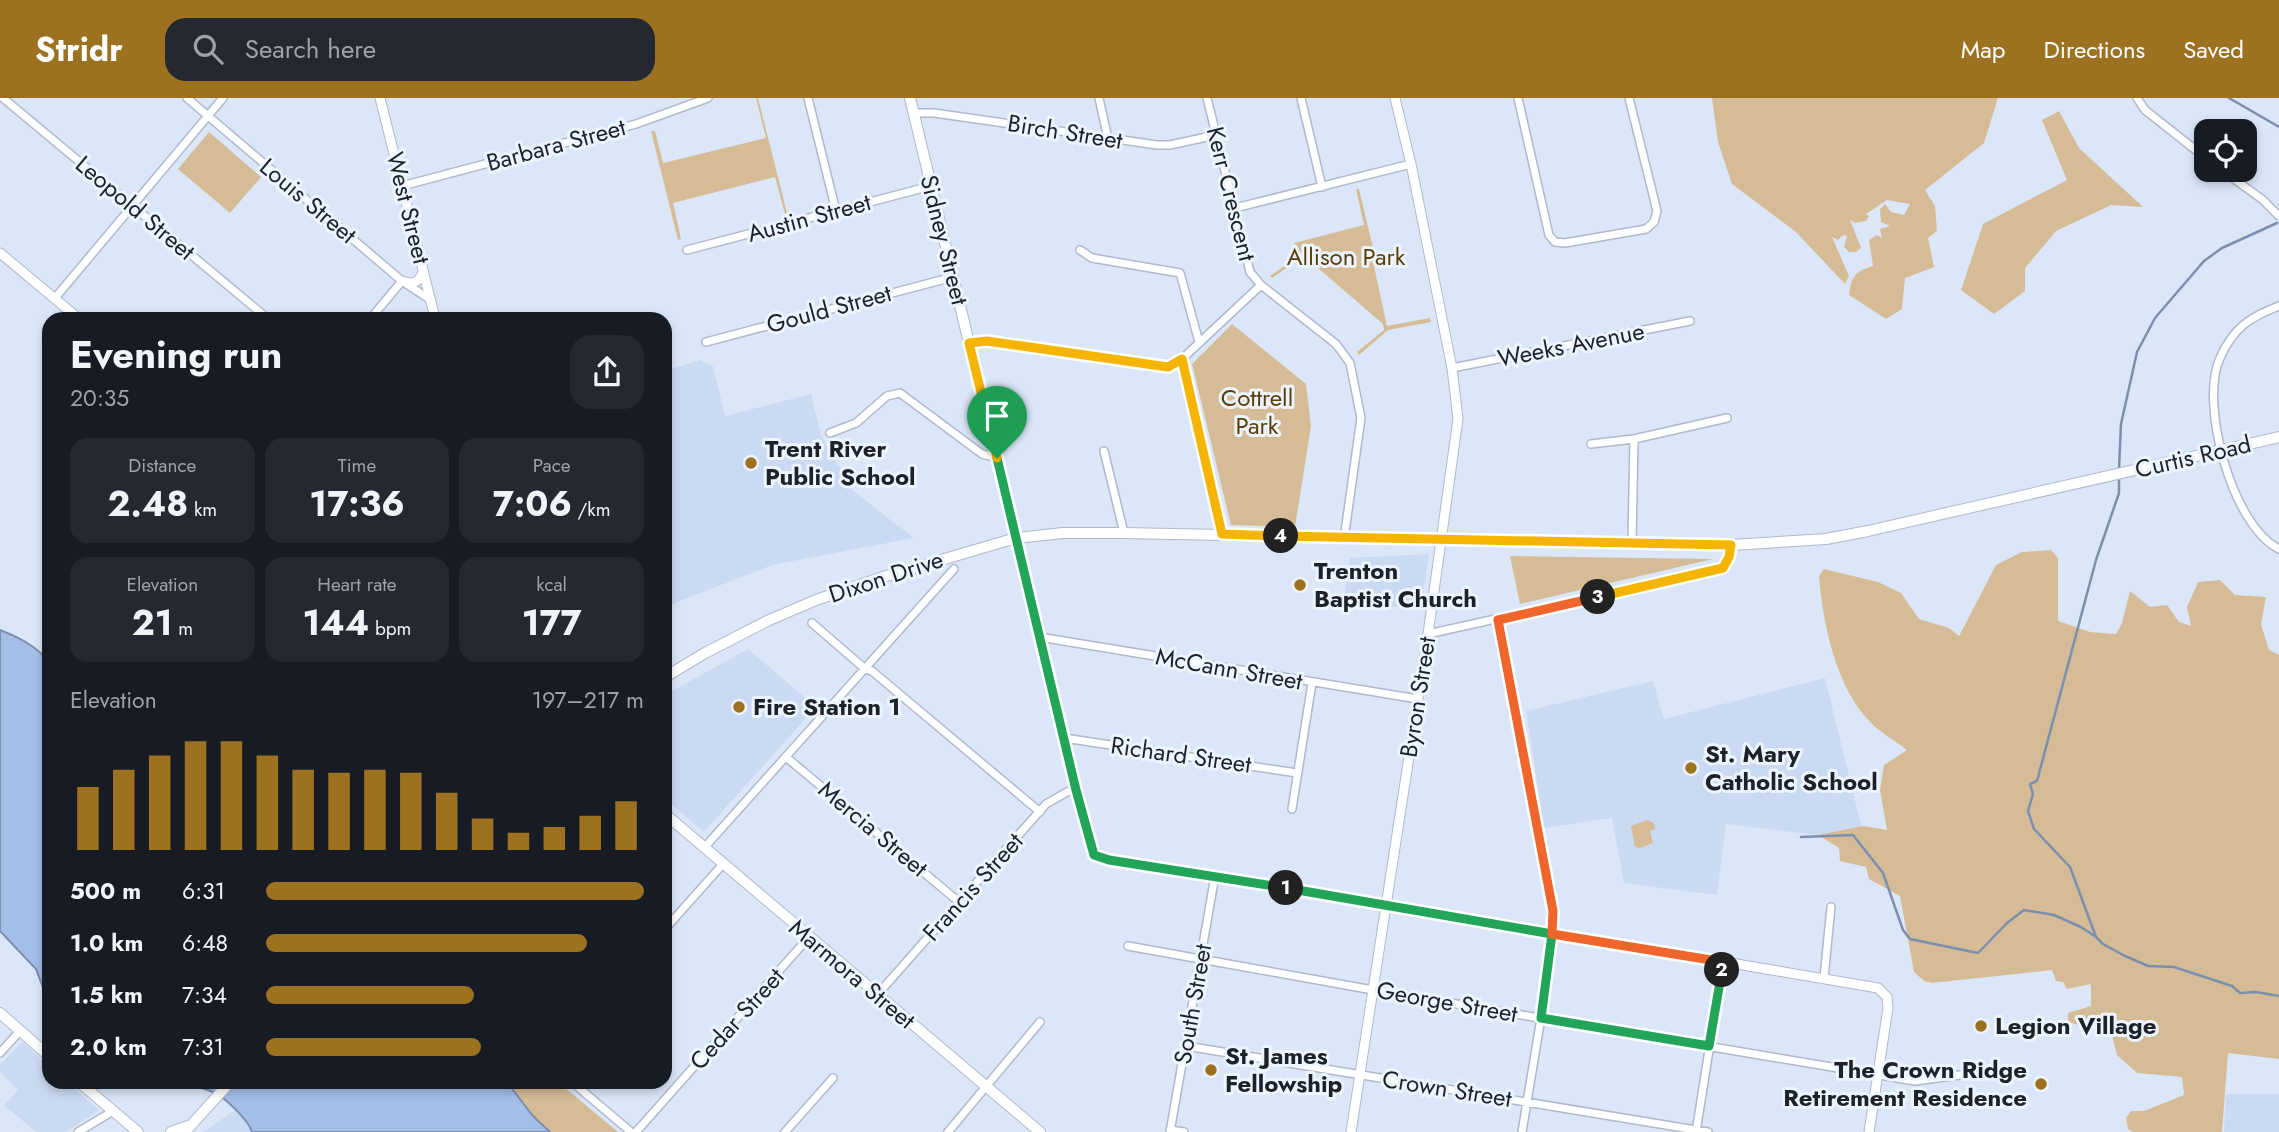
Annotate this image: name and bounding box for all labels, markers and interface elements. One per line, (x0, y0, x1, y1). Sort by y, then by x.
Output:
search box (165, 18, 655, 81)
text: Stridr (35, 26, 123, 73)
icon: search (189, 30, 227, 68)
text: Search here (245, 30, 376, 68)
text: Map (1961, 32, 2006, 67)
text: Directions (2044, 32, 2145, 67)
text: Saved (2183, 32, 2244, 67)
street label: Birch Street (1005, 105, 1125, 158)
street label: Barbara Street (482, 109, 630, 180)
map controls (2194, 119, 2257, 182)
button: locate (2194, 119, 2257, 182)
street label: Kerr Crescent (1198, 123, 1265, 265)
street label: Leopold Street (68, 147, 203, 268)
street label: West Street (378, 148, 439, 268)
street label: Louis Street (252, 150, 365, 252)
street label: Sidney Street (911, 171, 978, 309)
street label: Austin Street (743, 184, 875, 251)
park label: Allison Park (1287, 239, 1406, 274)
street label: Gould Street (763, 275, 895, 342)
street label: Weeks Avenue (1495, 313, 1647, 376)
text: Evening run (70, 327, 282, 382)
button: share (570, 335, 644, 409)
park label: Cottrell Park (1221, 380, 1293, 443)
text: 20:35 (70, 381, 129, 415)
pin (967, 386, 1027, 458)
icon: arrive (978, 397, 1016, 435)
street label: Curtis Road (2132, 426, 2254, 487)
place label: Trent River Public School (765, 431, 916, 494)
text: Distance (128, 452, 196, 479)
text: Time (338, 452, 376, 479)
text: Pace (533, 452, 571, 479)
marker: Trent River Public School (743, 455, 759, 471)
text: 2.48 (108, 479, 188, 529)
text: 17:36 (309, 479, 405, 529)
text: 7:06 (493, 479, 572, 529)
text: km (188, 496, 217, 523)
text: /km (572, 496, 610, 523)
pin: 4 (1264, 518, 1298, 554)
text: 4 (1274, 522, 1287, 549)
street label: Dixon Drive (824, 542, 948, 611)
place label: Trenton Baptist Church (1314, 553, 1477, 616)
text: Elevation (126, 571, 198, 598)
text: Heart rate (317, 571, 397, 598)
text: kcal (536, 571, 567, 598)
marker: Trenton Baptist Church (1292, 577, 1308, 593)
pin: 3 (1580, 580, 1616, 614)
text: 3 (1592, 583, 1603, 610)
text: 21 (132, 598, 172, 648)
text: 144 (303, 598, 369, 648)
text: 177 (522, 598, 582, 648)
text: m (172, 615, 193, 642)
text: bpm (369, 615, 411, 642)
street label: Byron Street (1391, 634, 1444, 760)
street label: McCann Street (1153, 638, 1306, 699)
text: Elevation (70, 683, 157, 717)
text: 197–217 m (532, 683, 644, 717)
place label: Fire Station 1 (753, 689, 901, 724)
marker: Fire Station 1 (731, 699, 747, 715)
street label: Richard Street (1108, 727, 1254, 782)
place label: St. Mary Catholic School (1705, 736, 1878, 799)
marker: St. Mary Catholic School (1683, 760, 1699, 776)
street label: Mercia Street (811, 772, 936, 885)
street label: Francis Street (914, 824, 1031, 949)
pin: 1 (1268, 870, 1304, 906)
text: 500 m (70, 874, 141, 908)
text: 6:31 (182, 874, 225, 908)
text: 1 (1281, 874, 1290, 901)
street label: Marmora Street (782, 910, 923, 1037)
text: 1.0 km (70, 926, 143, 960)
text: 6:48 (182, 926, 228, 960)
street label: South Street (1165, 941, 1220, 1067)
pin: 2 (1704, 952, 1740, 988)
text: 2 (1715, 956, 1728, 983)
street label: Cedar Street (681, 960, 792, 1077)
street label: George Street (1374, 972, 1520, 1031)
text: 1.5 km (70, 978, 143, 1012)
text: 7:34 (182, 978, 227, 1012)
place label: Legion Village (1995, 1008, 2156, 1043)
marker: Legion Village (1973, 1018, 1989, 1034)
text: 2.0 km (70, 1030, 147, 1064)
text: 7:31 (182, 1030, 224, 1064)
place label: St. James Fellowship (1225, 1038, 1343, 1101)
place label: The Crown Ridge Retirement Residence (1783, 1052, 2027, 1115)
street label: Crown Street (1380, 1061, 1514, 1116)
marker: St. James Fellowship (1203, 1062, 1219, 1078)
marker: The Crown Ridge Retirement Residence (2033, 1076, 2049, 1092)

